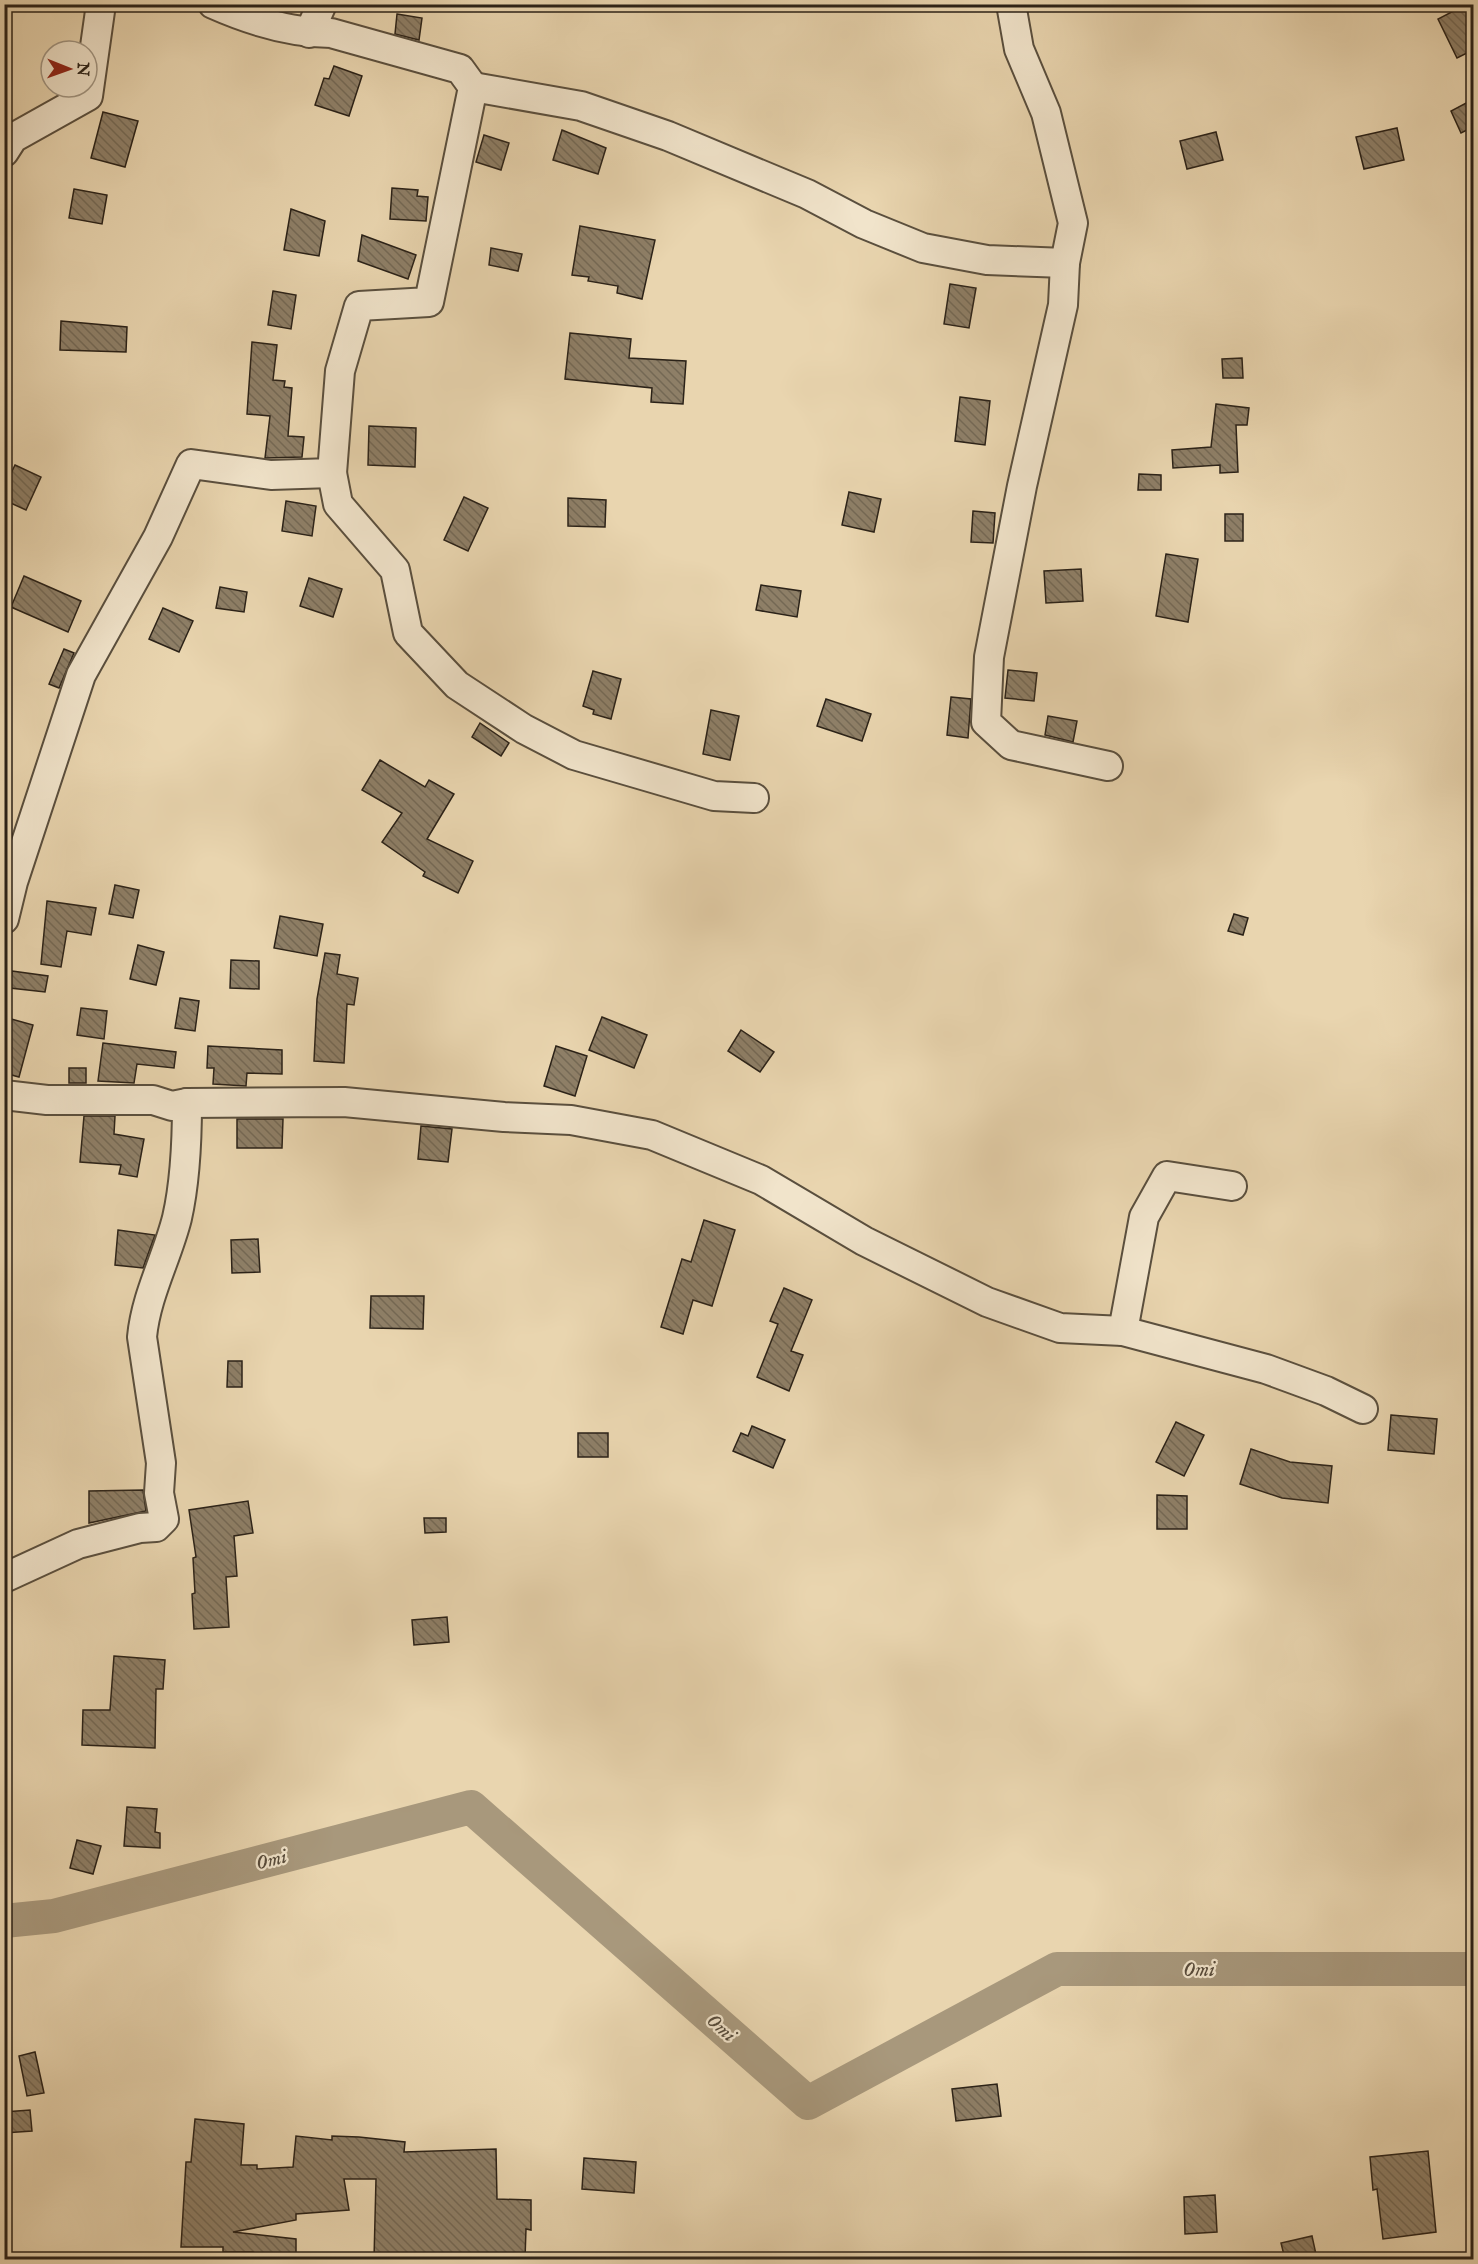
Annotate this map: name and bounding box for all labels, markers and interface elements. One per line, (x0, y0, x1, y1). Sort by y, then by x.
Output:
north arrow (39, 39, 99, 99)
text: N (72, 61, 92, 76)
water label: Omi (253, 1844, 291, 1877)
water label: Omi (1183, 1958, 1216, 1983)
water label: Omi (701, 2008, 742, 2049)

